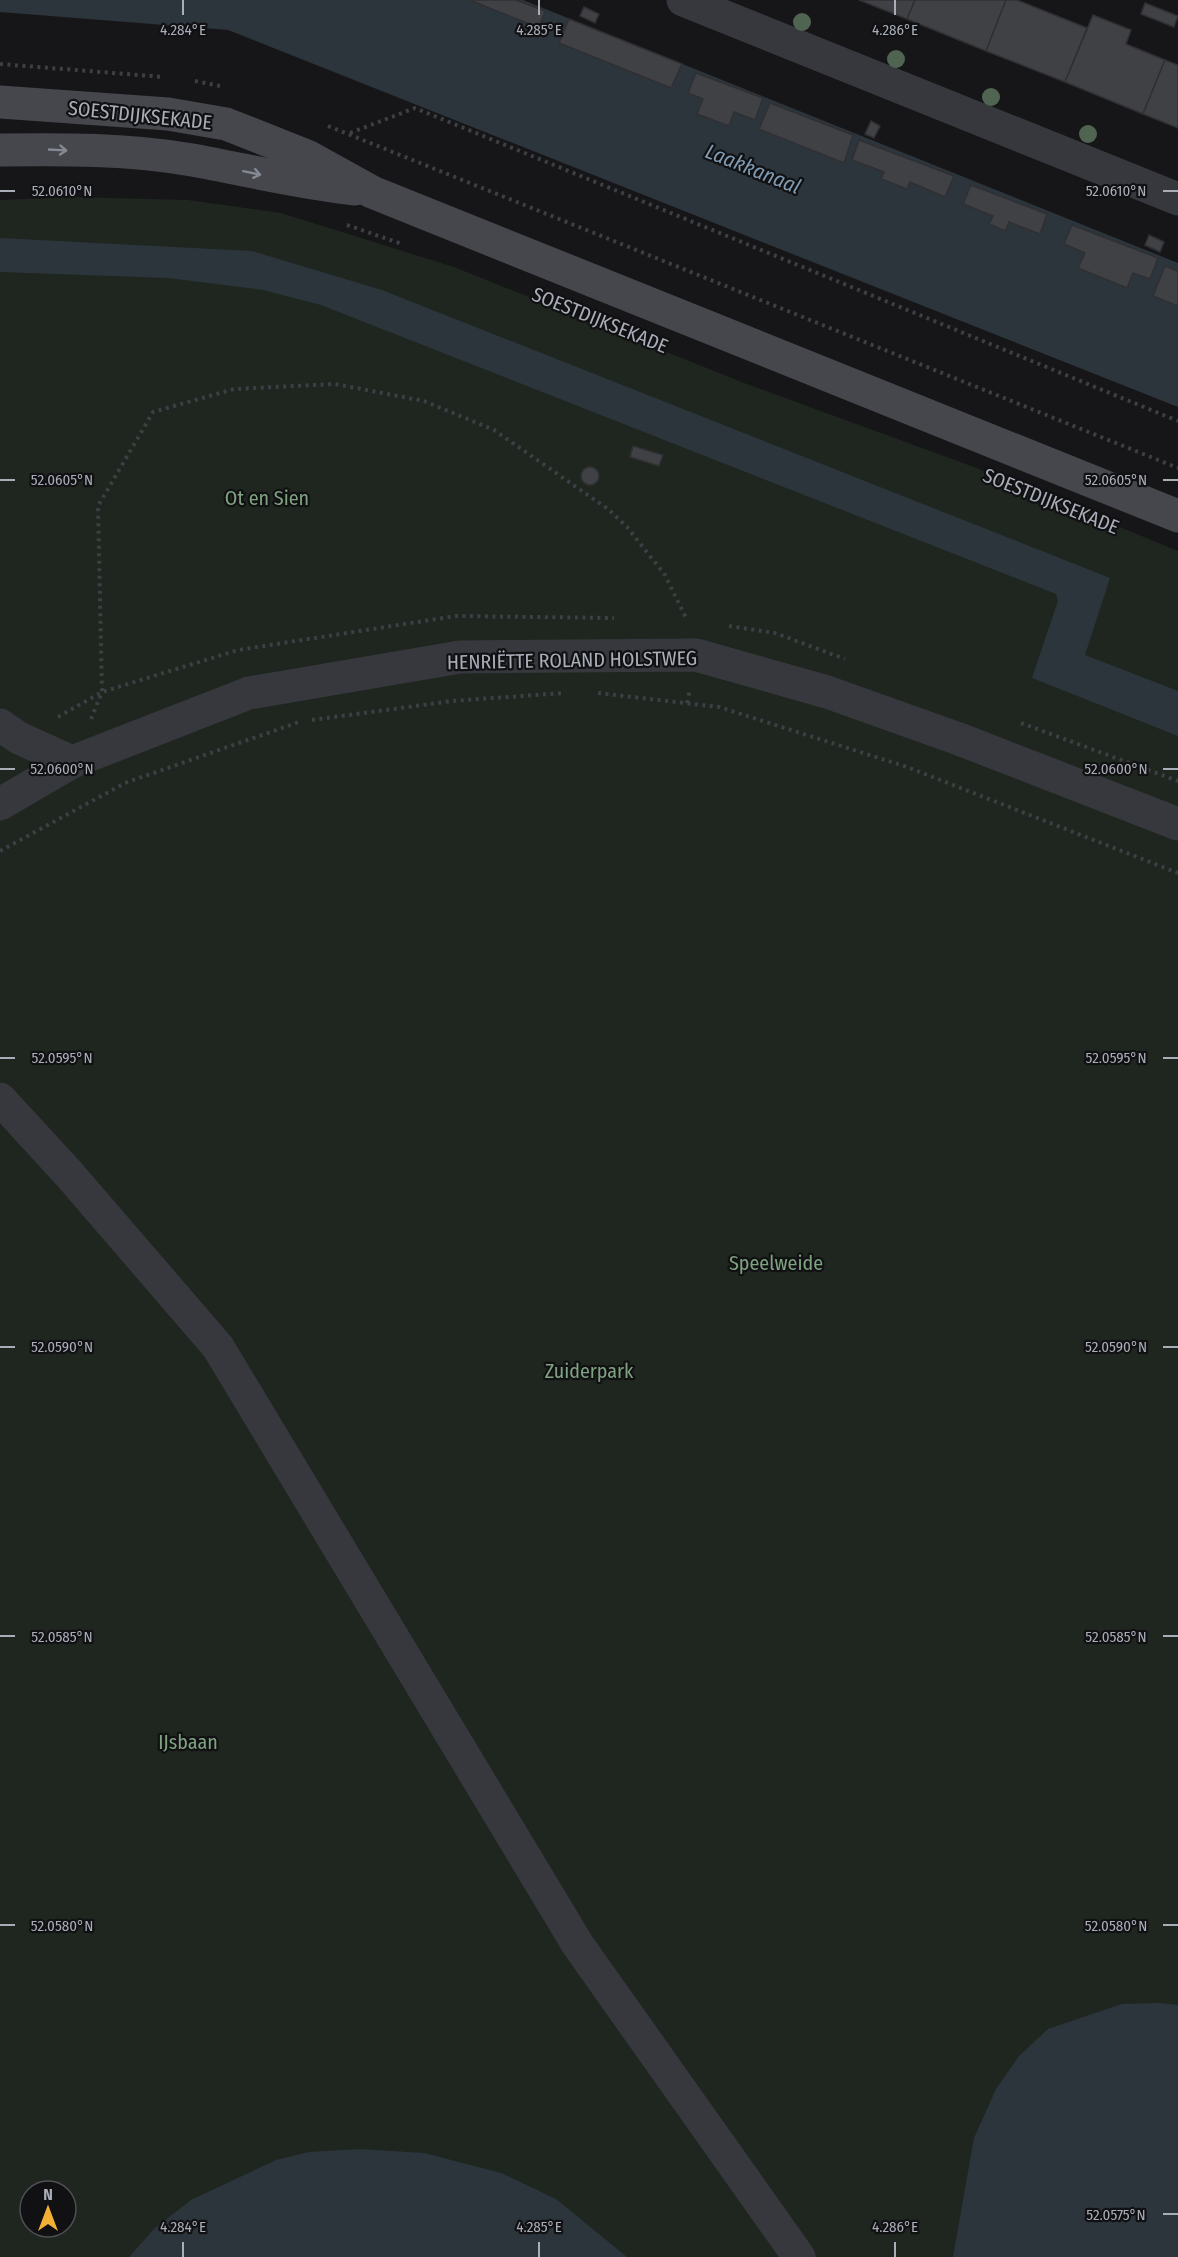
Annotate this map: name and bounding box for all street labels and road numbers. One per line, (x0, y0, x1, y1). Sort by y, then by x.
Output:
street label: SOESTDIJKSEKADE (67, 96, 213, 134)
street label: SOESTDIJKSEKADE (529, 282, 671, 358)
street label: SOESTDIJKSEKADE (980, 463, 1122, 539)
street label: HENRIËTTE ROLAND HOLSTWEG (447, 646, 697, 674)

